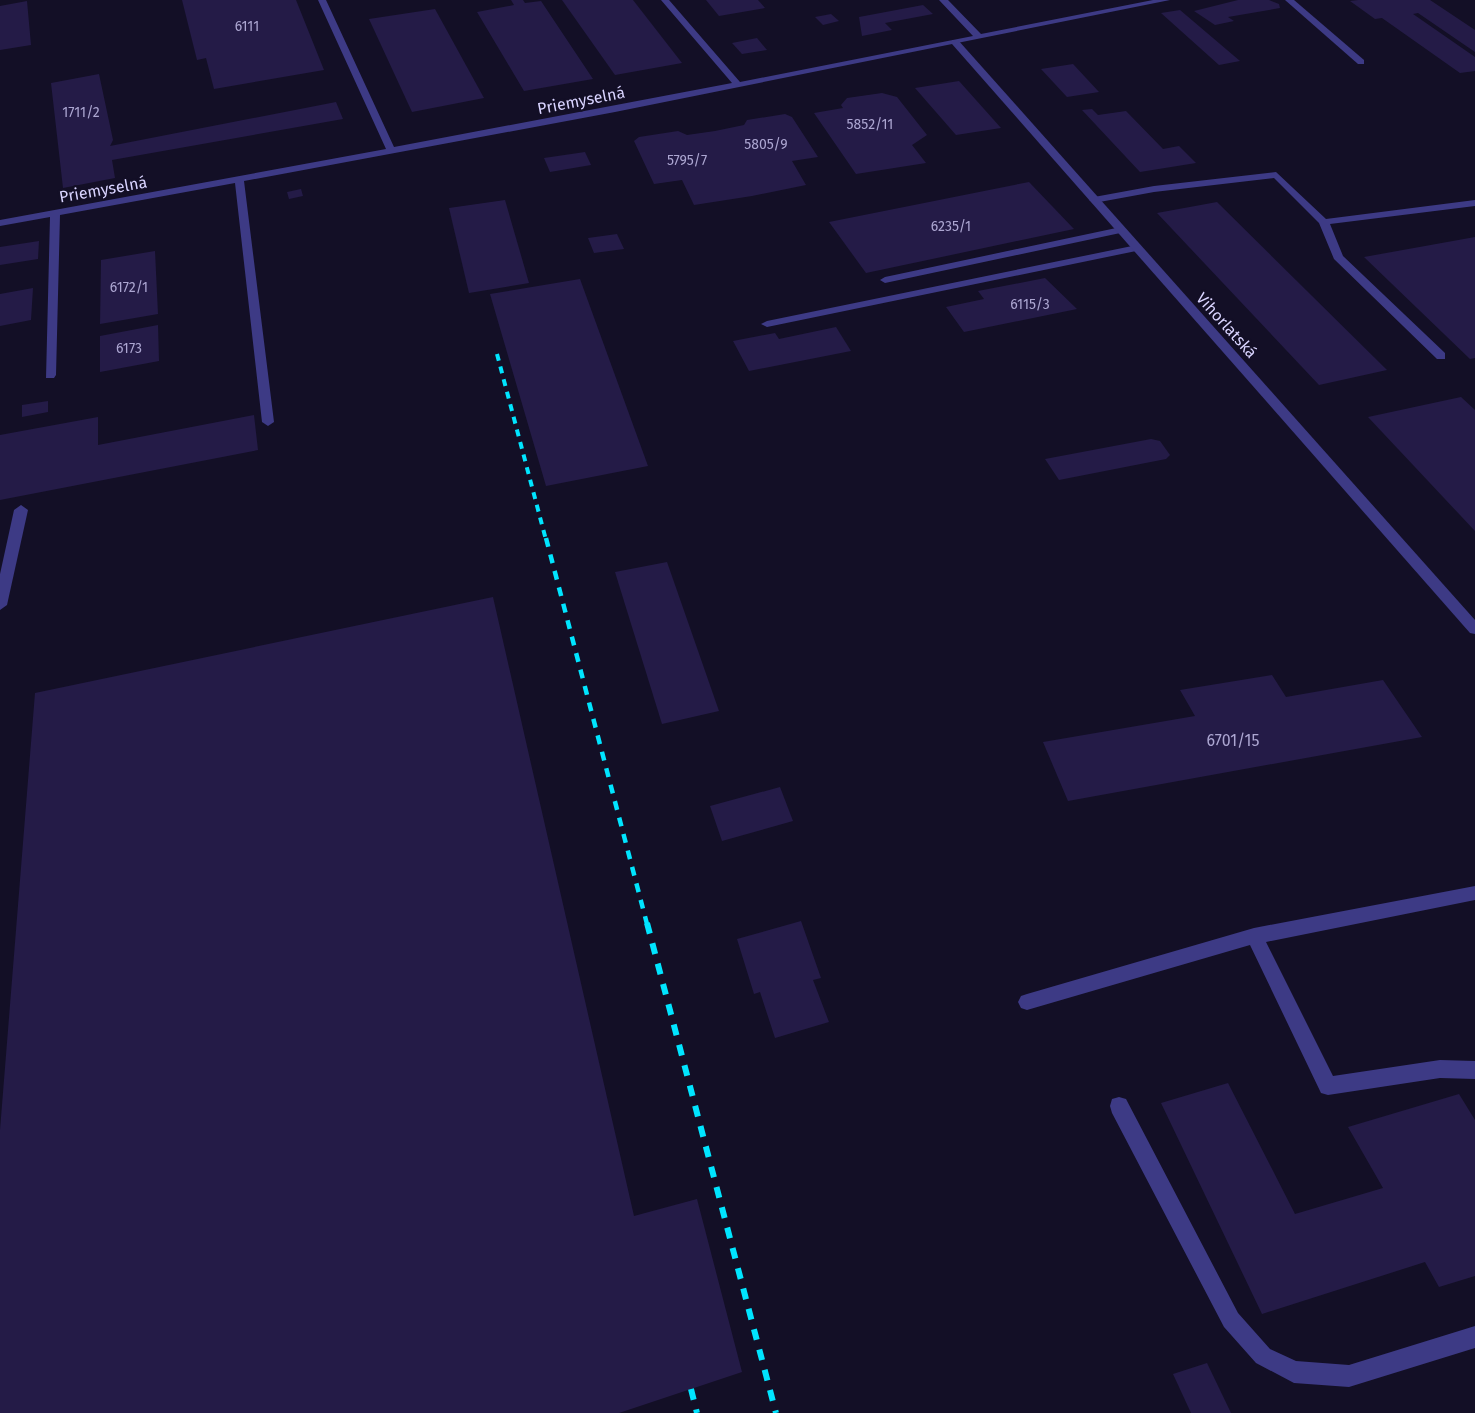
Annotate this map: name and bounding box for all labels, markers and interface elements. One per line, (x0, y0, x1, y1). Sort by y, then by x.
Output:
house number: 6111 (235, 18, 259, 35)
street label: Priemyselná (536, 83, 626, 118)
house number: 1711/2 (62, 104, 100, 121)
house number: 5852/11 (847, 116, 893, 133)
house number: 5805/9 (744, 136, 788, 153)
house number: 5795/7 (667, 152, 707, 169)
street label: Priemyselná (58, 172, 148, 207)
house number: 6235/1 (931, 218, 971, 235)
house number: 6172/1 (110, 279, 148, 296)
street label: Vihorlatská (1192, 289, 1261, 362)
house number: 6115/3 (1010, 296, 1050, 313)
house number: 6173 (116, 340, 142, 357)
house number: 6701/15 (1207, 731, 1259, 750)

